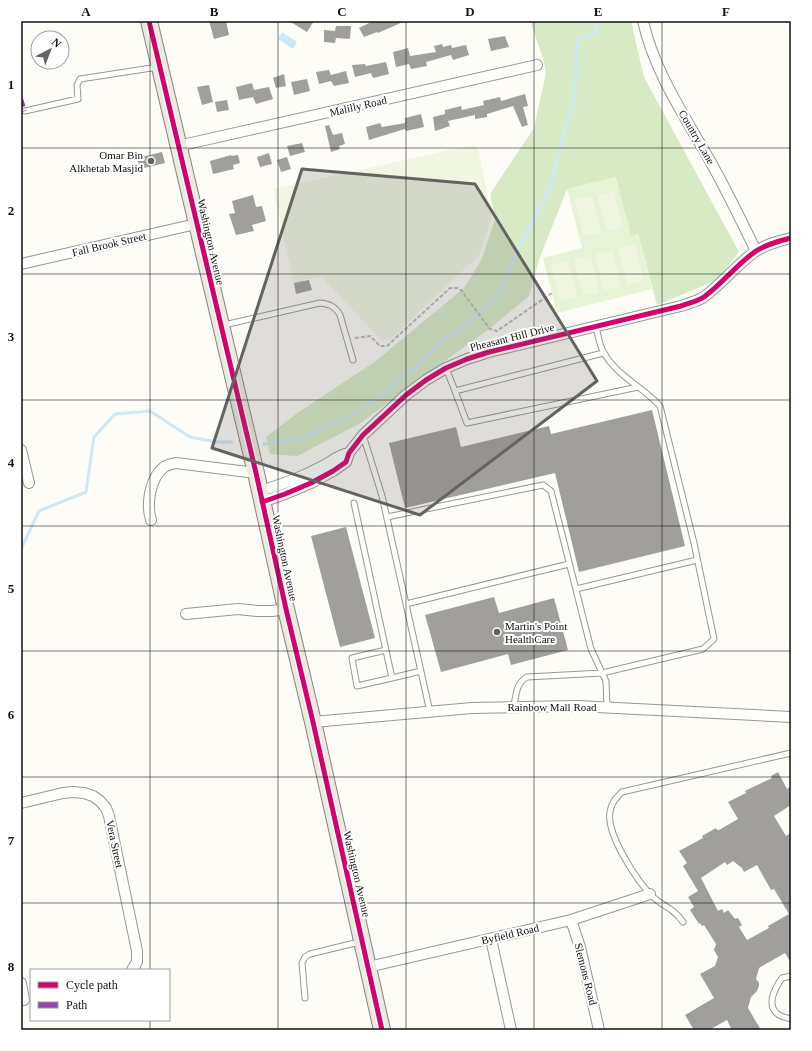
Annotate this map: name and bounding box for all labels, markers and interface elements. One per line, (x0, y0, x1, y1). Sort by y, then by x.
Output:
text: A (81, 4, 91, 19)
text: B (210, 4, 219, 19)
text: C (337, 4, 347, 19)
text: D (465, 4, 475, 19)
text: E (594, 4, 602, 19)
text: F (722, 4, 730, 19)
north arrow (30, 30, 70, 70)
text: N (50, 35, 64, 50)
text: 1 (8, 77, 14, 92)
street label: Malilly Road (328, 93, 388, 118)
street label: Country Lane (677, 108, 717, 166)
place label: Omar Bin Alkhetab Masjid (69, 149, 143, 174)
marker: Omar Bin Alkhetab Masjid (146, 156, 156, 166)
street label: Washington Avenue (195, 198, 227, 286)
text: 2 (8, 203, 14, 218)
street label: Fall Brook Street (71, 230, 147, 258)
street label: Pheasant Hill Drive (468, 321, 556, 353)
text: 3 (8, 329, 15, 344)
text: 4 (8, 455, 15, 470)
street label: Washington Avenue (270, 514, 300, 602)
text: 5 (8, 581, 15, 596)
place label: Martin's Point HealthCare (505, 620, 567, 645)
marker: Martin's Point HealthCare (492, 627, 502, 637)
street label: Rainbow Mall Road (507, 701, 597, 713)
text: 6 (8, 707, 15, 722)
street label: Vera Street (104, 819, 126, 869)
street label: Washington Avenue (341, 830, 373, 918)
text: 7 (8, 833, 15, 848)
street label: Byfield Road (480, 921, 541, 946)
street label: Slemons Road (572, 942, 600, 1007)
text: 8 (8, 959, 15, 974)
legend (30, 969, 170, 1021)
text: Cycle path (66, 978, 118, 992)
text: Path (66, 998, 87, 1012)

